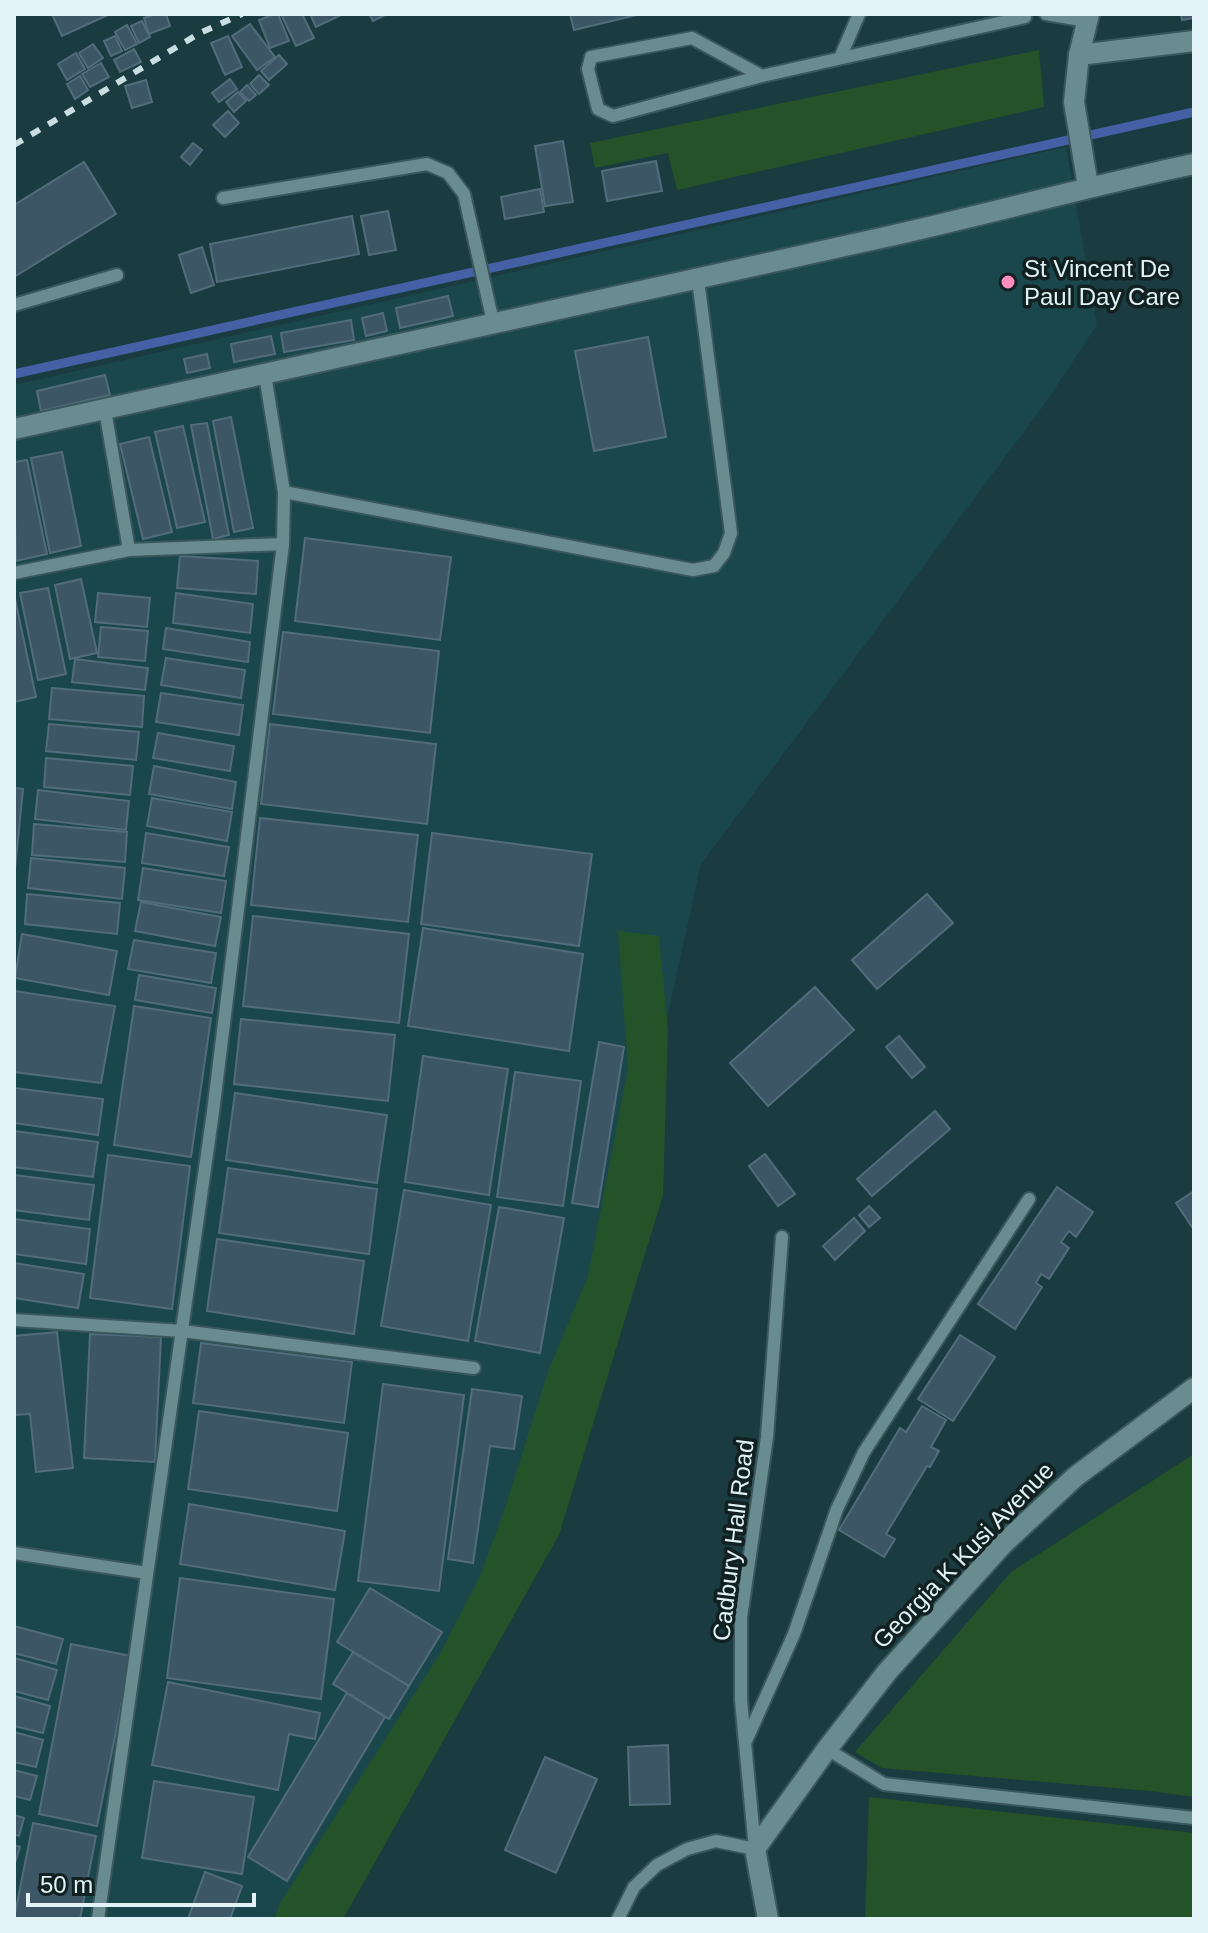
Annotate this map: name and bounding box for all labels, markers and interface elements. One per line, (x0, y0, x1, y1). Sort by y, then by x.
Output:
place label: St Vincent De Paul Day Care (1024, 255, 1180, 310)
marker: St Vincent De Paul Day Care (999, 273, 1017, 291)
street label: Cadbury Hall Road (707, 1438, 759, 1642)
street label: Georgia K Kusi Avenue (867, 1457, 1059, 1653)
scale bar (28, 1857, 254, 1907)
text: 50 m (40, 1871, 93, 1898)

